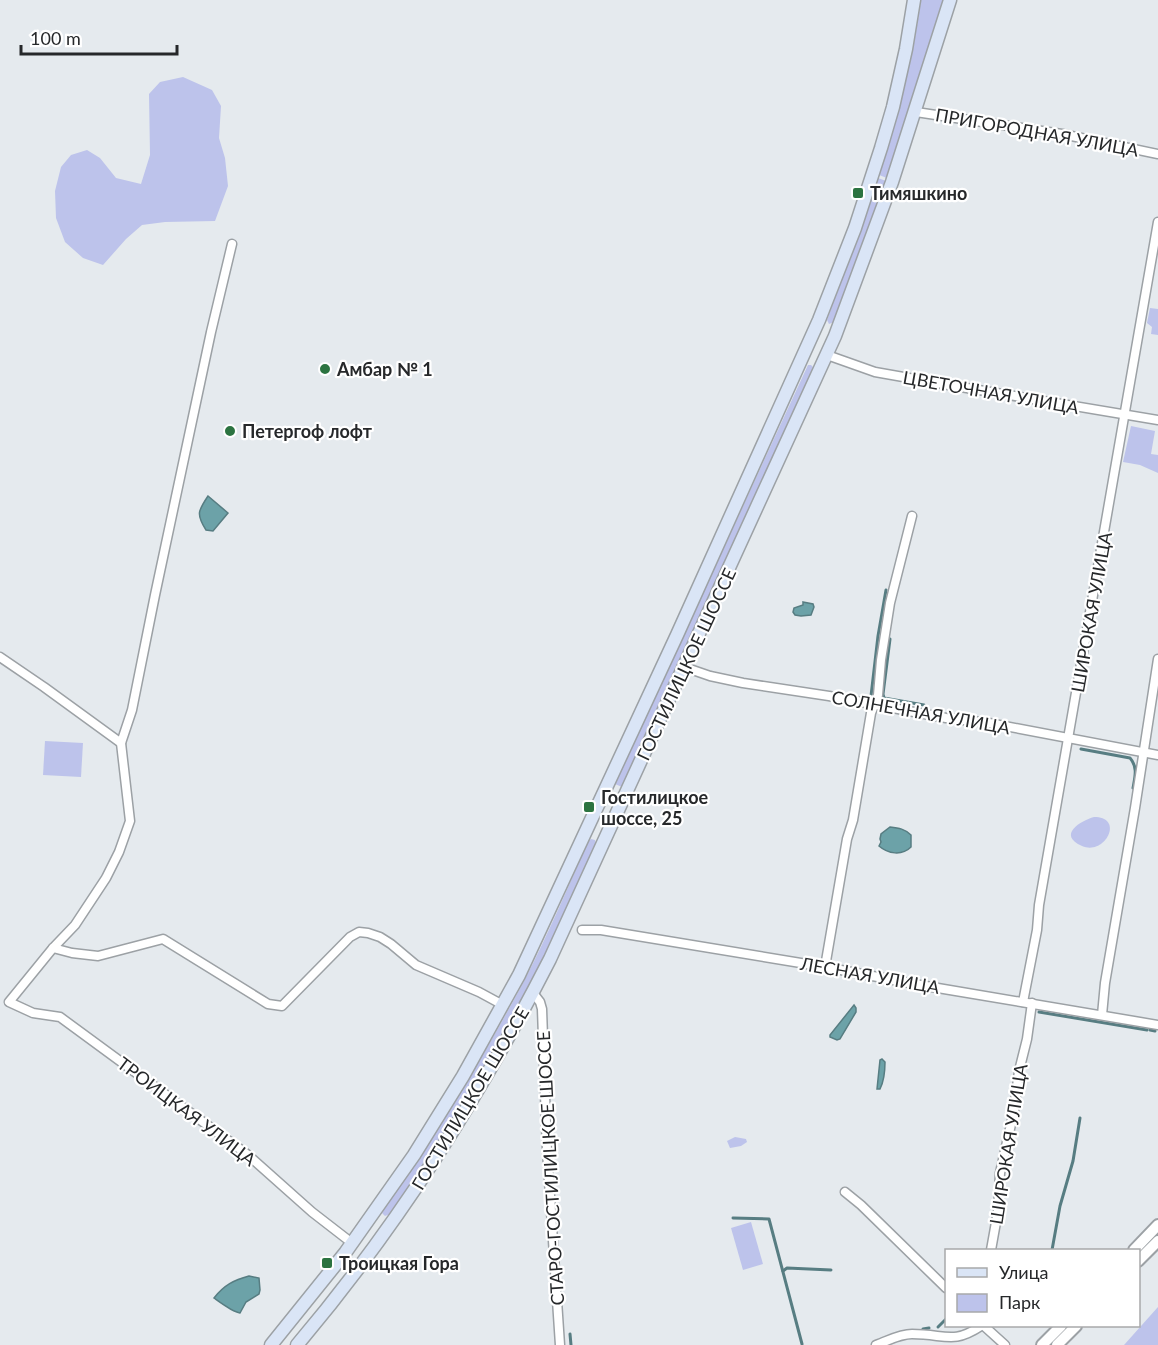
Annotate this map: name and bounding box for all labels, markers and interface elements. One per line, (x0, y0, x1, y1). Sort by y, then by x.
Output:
scale bar (21, 18, 177, 56)
text: 100 m (30, 27, 81, 49)
street label: ПРИГОРОДНАЯ УЛИЦА (934, 103, 1141, 161)
place label: Тимяшкино (870, 182, 967, 204)
marker: Тимяшкино (851, 186, 865, 200)
place label: Амбар № 1 (336, 358, 433, 380)
marker: Амбар № 1 (318, 362, 332, 376)
street label: ЦВЕТОЧНАЯ УЛИЦА (901, 366, 1081, 418)
place label: Петергоф лофт (242, 420, 373, 442)
marker: Петергоф лофт (223, 424, 237, 438)
street label: ШИРОКАЯ УЛИЦА (1066, 529, 1116, 694)
street label: ГОСТИЛИЦКОЕ ШОССЕ (632, 564, 740, 764)
street label: СОЛНЕЧНАЯ УЛИЦА (830, 685, 1013, 739)
place label: Гостилицкое шоссе, 25 (601, 786, 709, 829)
marker: Гостилицкое шоссе, 25 (582, 800, 596, 814)
street label: ЛЕСНАЯ УЛИЦА (798, 952, 942, 998)
street label: ГОСТИЛИЦКОЕ ШОССЕ (407, 1003, 533, 1193)
street label: СТАРО-ГОСТИЛИЦКОЕ ШОССЕ (532, 1030, 568, 1306)
street label: ТРОИЦКАЯ УЛИЦА (113, 1052, 261, 1171)
street label: ШИРОКАЯ УЛИЦА (984, 1061, 1032, 1226)
legend (945, 1249, 1140, 1327)
place label: Троицкая Гора (339, 1252, 459, 1274)
marker: Троицкая Гора (320, 1256, 334, 1270)
text: Улица (999, 1261, 1049, 1283)
text: Парк (999, 1291, 1041, 1313)

